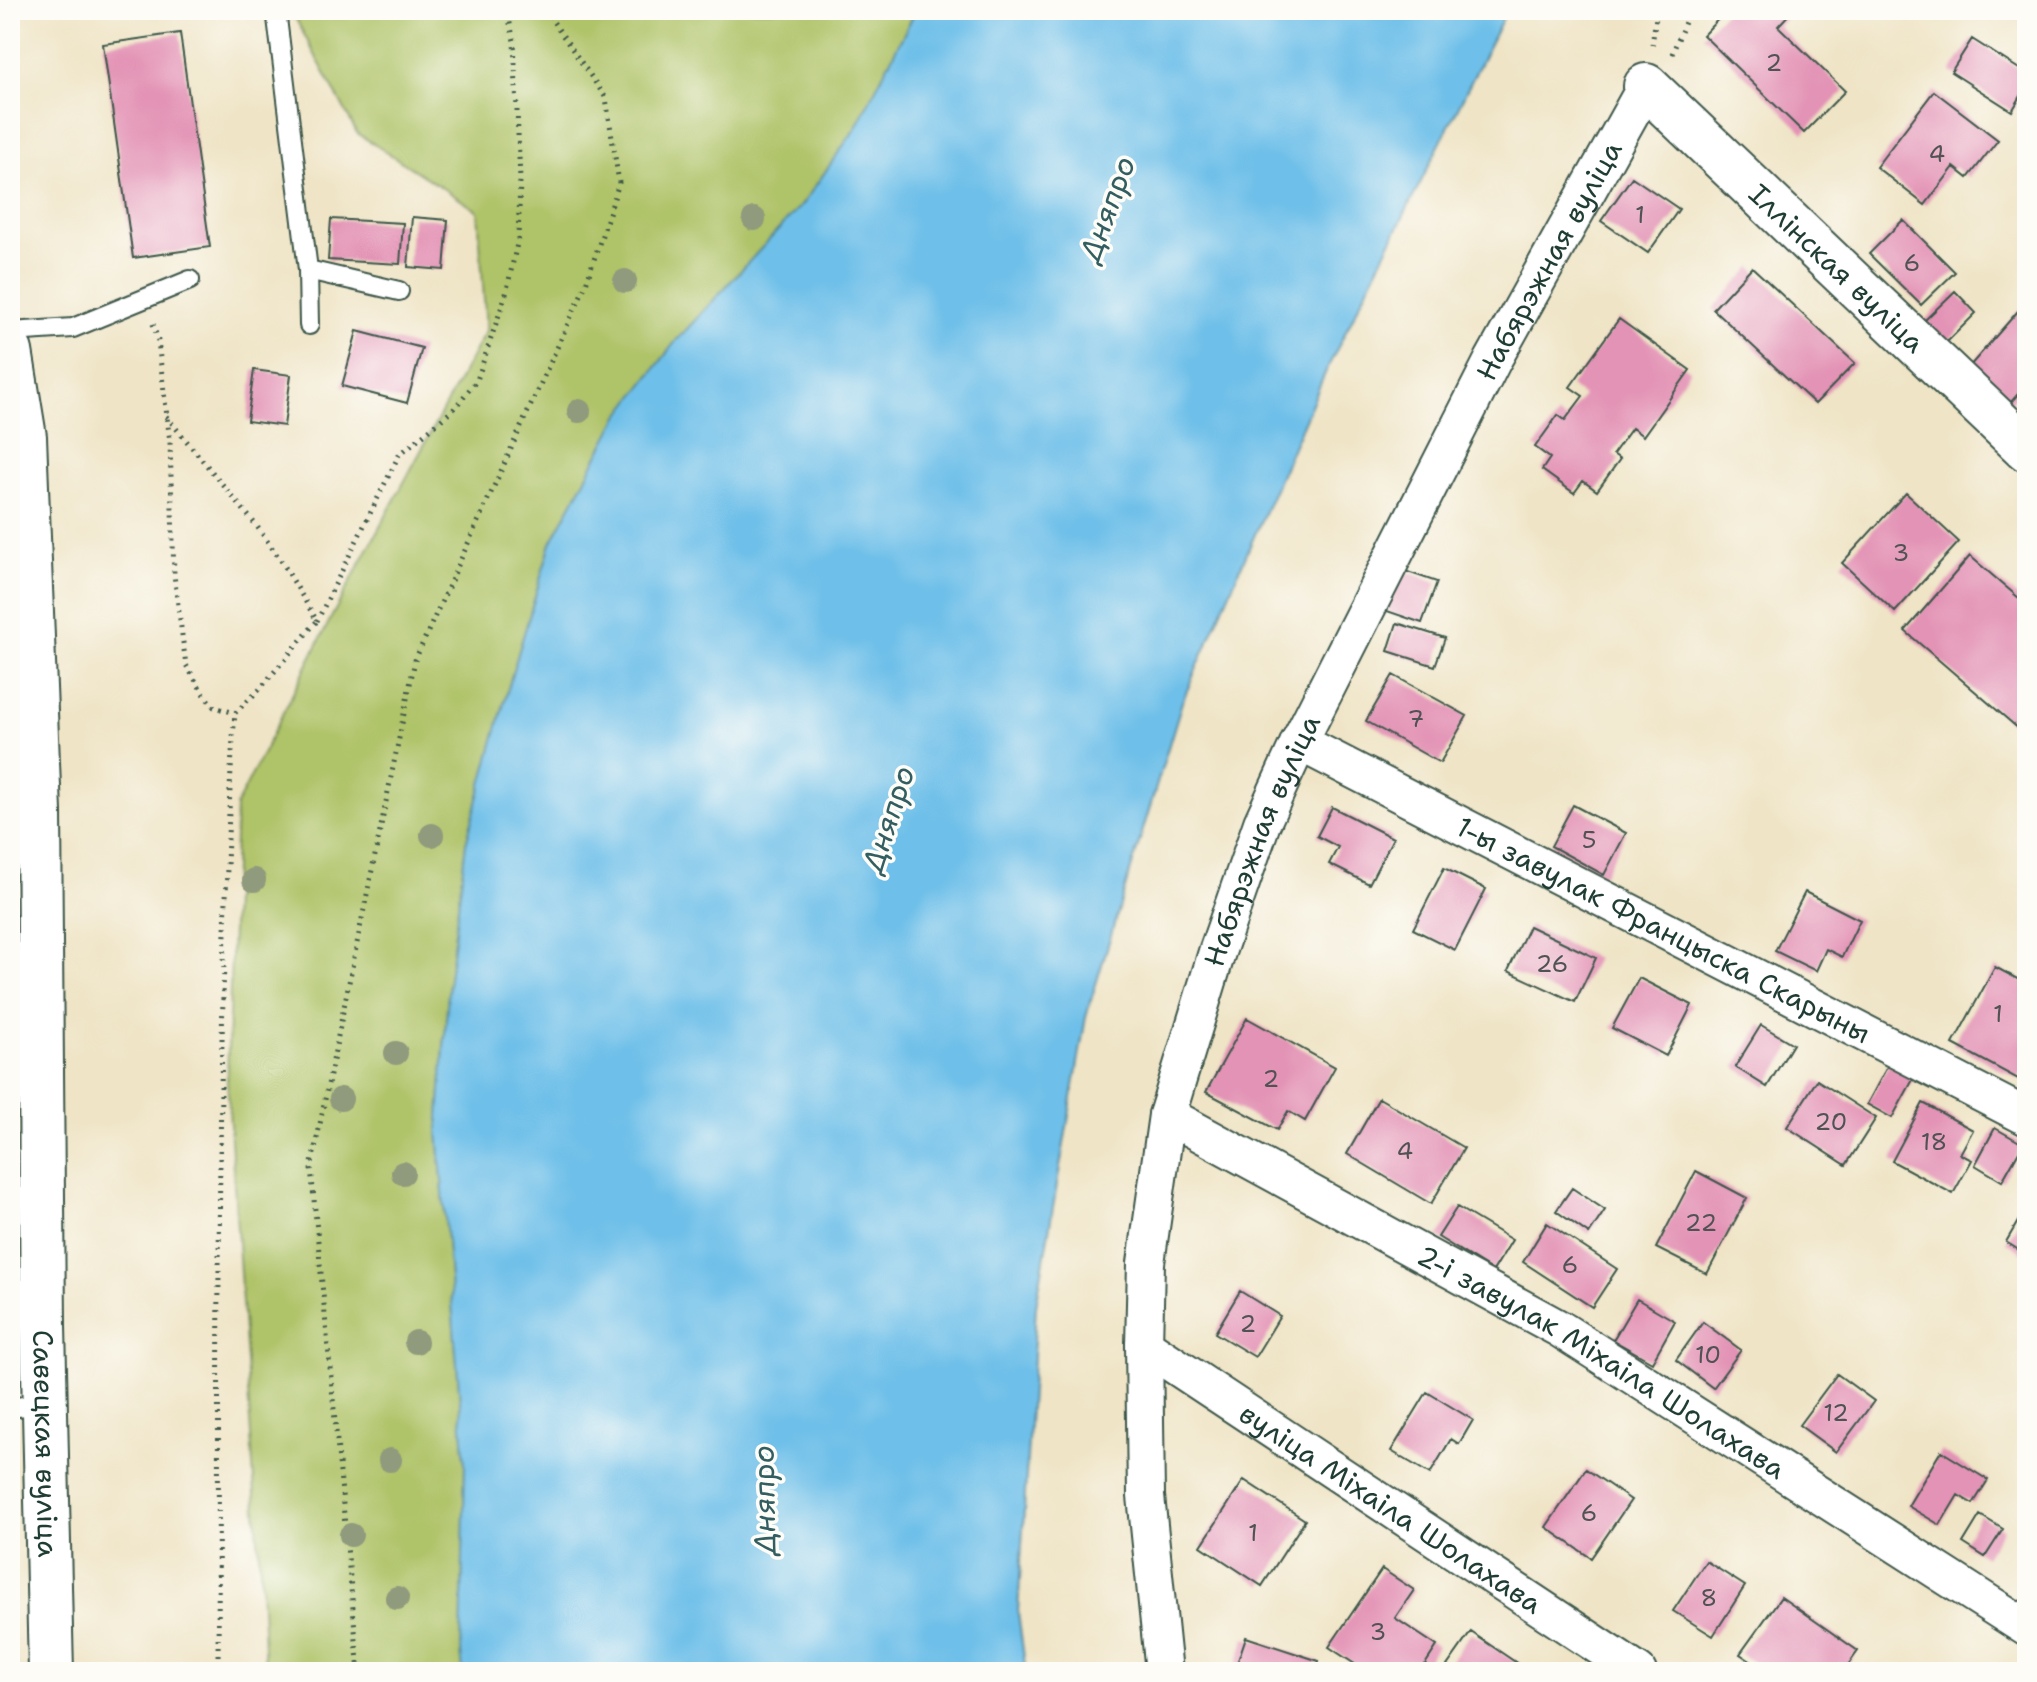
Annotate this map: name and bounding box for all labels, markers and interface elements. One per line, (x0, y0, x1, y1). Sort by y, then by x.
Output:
house number: 2 (1766, 47, 1782, 79)
street label: Набярэжная вуліца (1467, 134, 1631, 387)
house number: 4 (1929, 138, 1945, 170)
water label: Дняпро (1068, 150, 1145, 269)
street label: Іллінская вуліца (1741, 175, 1933, 361)
house number: 1 (1635, 199, 1645, 231)
house number: 6 (1904, 247, 1920, 279)
house number: 3 (1893, 537, 1909, 569)
house number: 7 (1408, 703, 1424, 735)
street label: Набярэжная вуліца (1195, 708, 1329, 971)
water label: Дняпро (851, 761, 924, 879)
street label: 1-ы завулак Францыска Скарыны (1450, 807, 1877, 1052)
house number: 5 (1582, 824, 1596, 856)
house number: 26 (1536, 948, 1568, 980)
house number: 1 (1993, 998, 2003, 1030)
house number: 2 (1263, 1063, 1279, 1095)
house number: 20 (1815, 1106, 1847, 1138)
house number: 18 (1921, 1126, 1947, 1158)
house number: 4 (1397, 1135, 1413, 1167)
house number: 22 (1685, 1207, 1717, 1239)
street label: 2-і завулак Міхаіла Шолахава (1411, 1236, 1793, 1488)
house number: 6 (1562, 1249, 1578, 1281)
house number: 2 (1240, 1308, 1256, 1340)
street label: Савецкая вуліца (24, 1329, 67, 1558)
house number: 10 (1695, 1339, 1721, 1371)
street label: вуліца Міхаіла Шолахава (1232, 1394, 1550, 1622)
house number: 12 (1823, 1397, 1849, 1429)
water label: Дняпро (743, 1445, 785, 1557)
house number: 6 (1581, 1497, 1597, 1529)
house number: 1 (1248, 1517, 1258, 1549)
house number: 8 (1701, 1582, 1717, 1614)
house number: 3 (1370, 1616, 1386, 1648)

